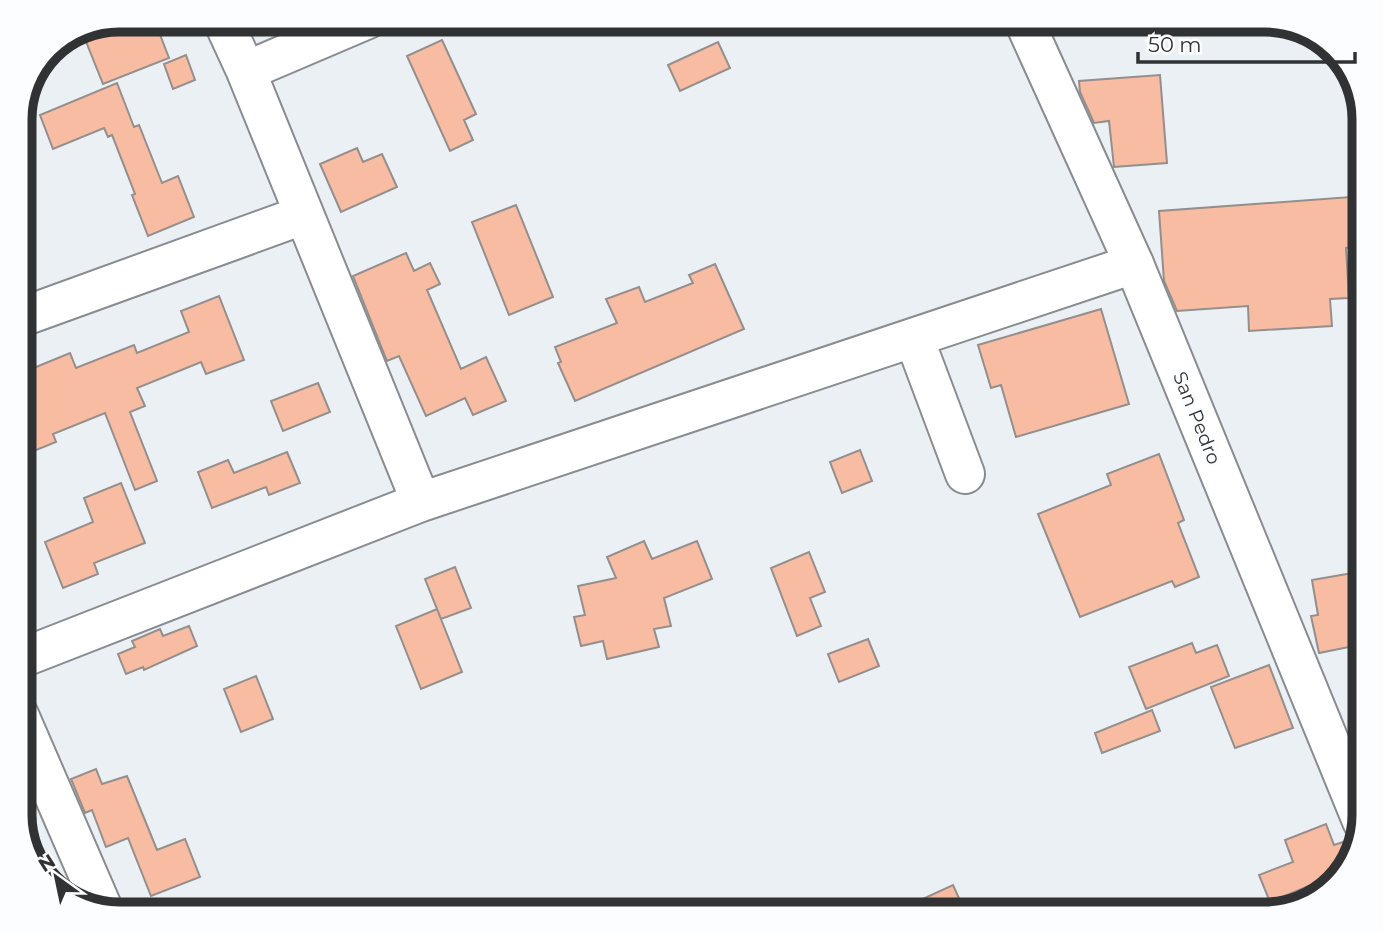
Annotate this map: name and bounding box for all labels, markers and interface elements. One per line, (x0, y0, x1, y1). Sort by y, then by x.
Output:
scale bar (1138, 21, 1355, 65)
text: 50 m (1148, 32, 1202, 57)
street label: San Pedro (1168, 368, 1226, 468)
north arrow (21, 842, 91, 912)
text: N (34, 849, 60, 877)

